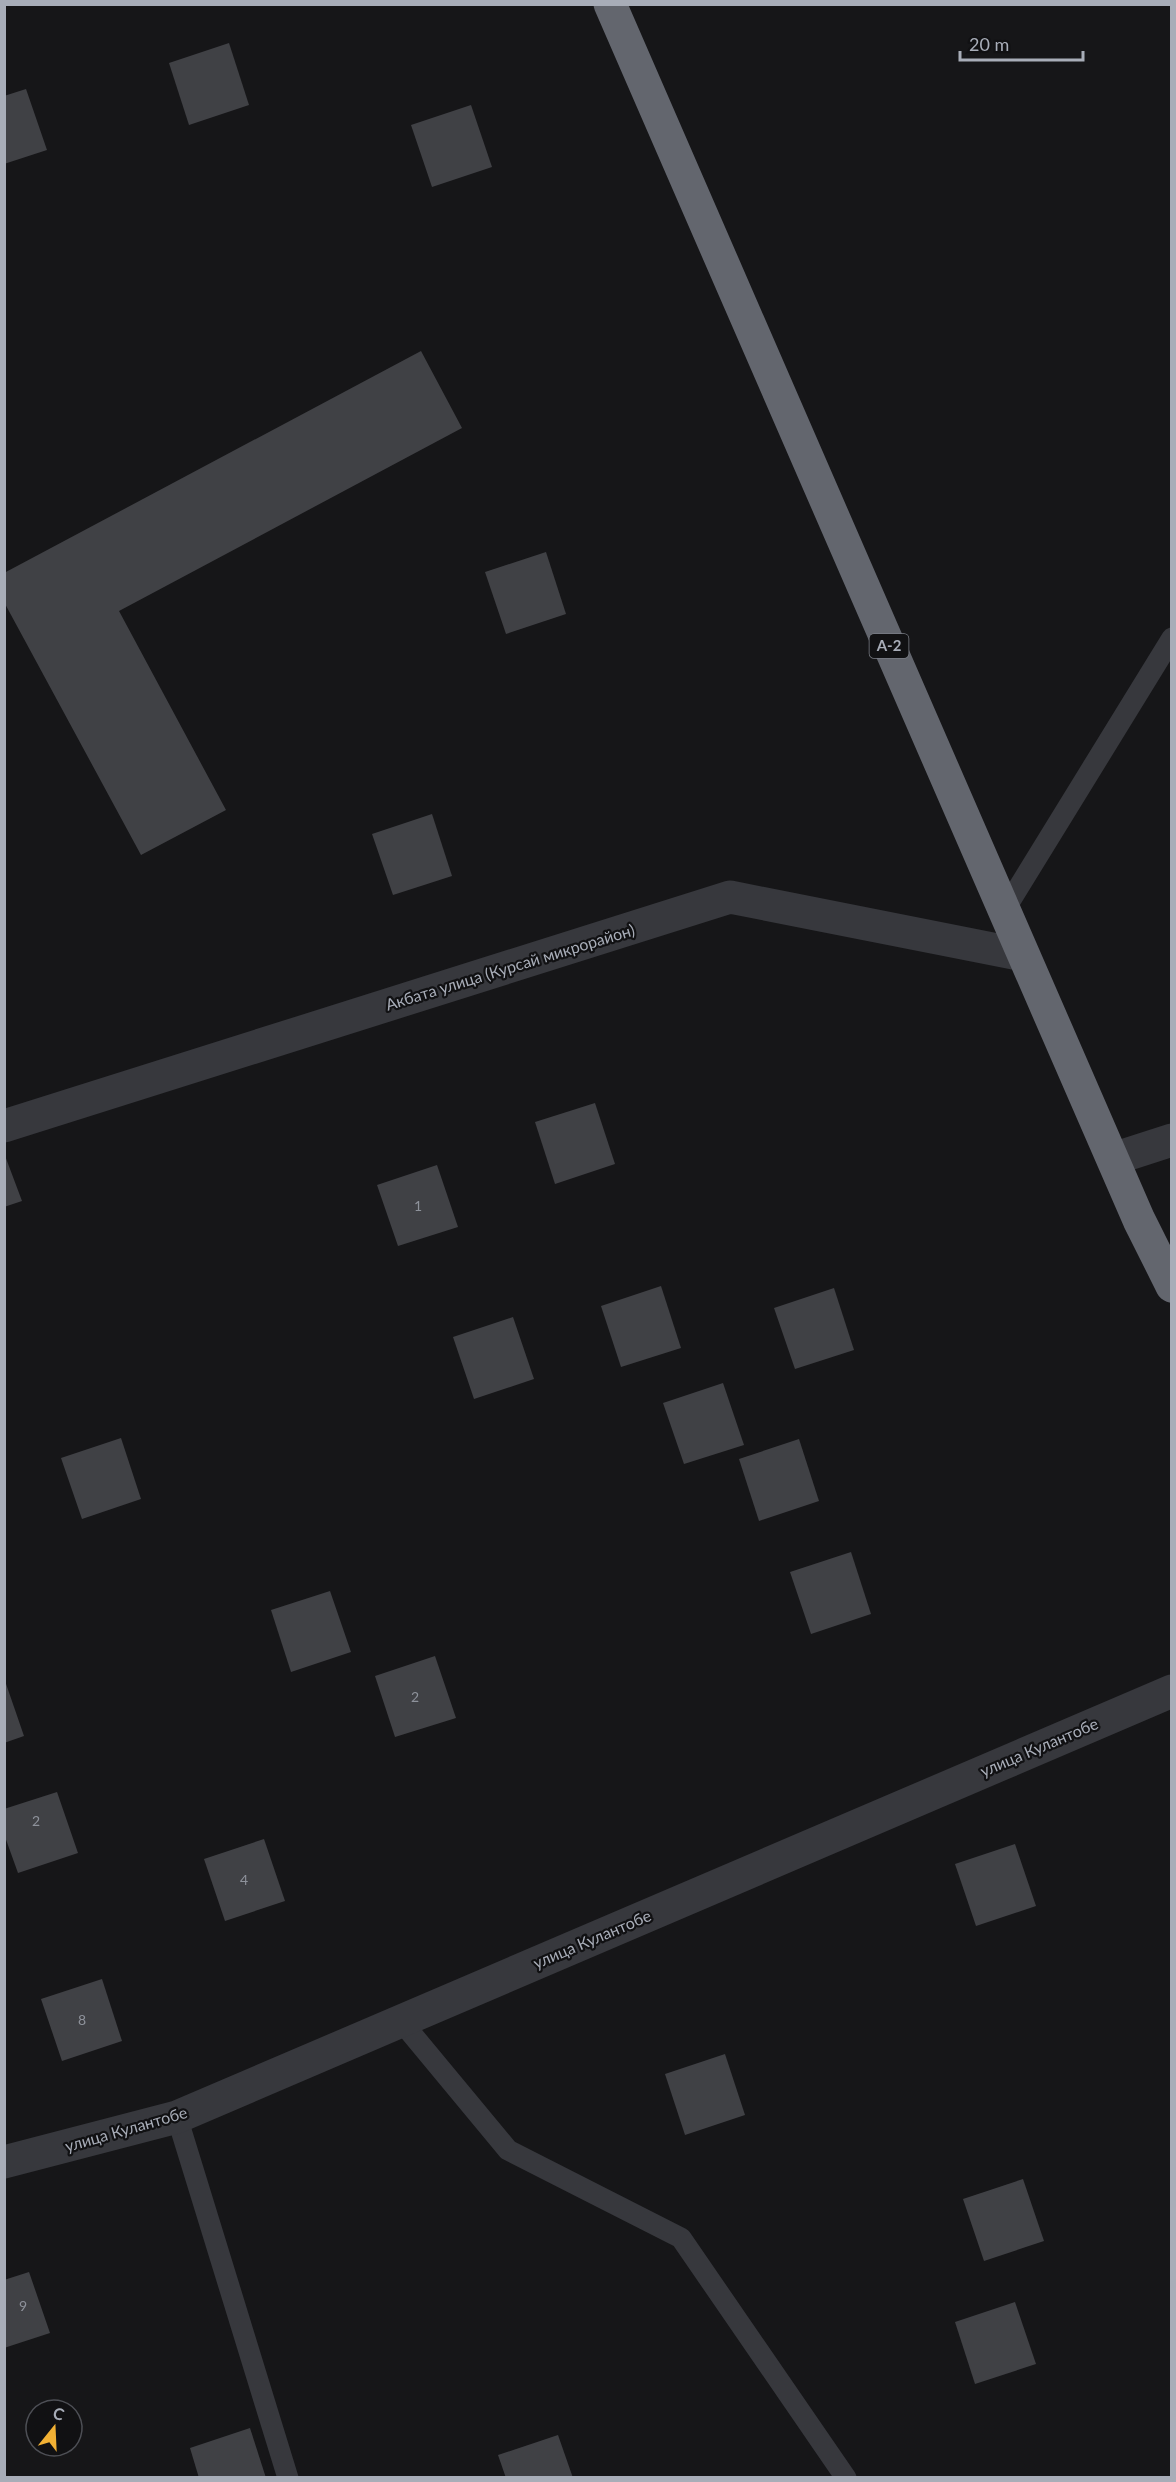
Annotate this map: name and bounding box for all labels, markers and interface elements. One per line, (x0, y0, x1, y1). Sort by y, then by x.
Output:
scale bar (960, 24, 1083, 62)
text: 20 m (969, 33, 1009, 55)
road number: A-2 (870, 634, 908, 658)
street label: Акбата улица (Курсай микрорайон) (383, 920, 637, 1014)
house number: 1 (414, 1197, 422, 1214)
house number: 2 (411, 1688, 419, 1705)
street label: улица Кулантобе (977, 1713, 1101, 1780)
house number: 2 (32, 1812, 40, 1829)
house number: 4 (240, 1871, 248, 1888)
street label: улица Кулантобе (530, 1905, 654, 1972)
house number: 8 (78, 2011, 86, 2028)
street label: улица Кулантобе (63, 2102, 189, 2155)
house number: 9 (19, 2297, 27, 2314)
north arrow (24, 2398, 84, 2458)
text: С (51, 2403, 67, 2424)

